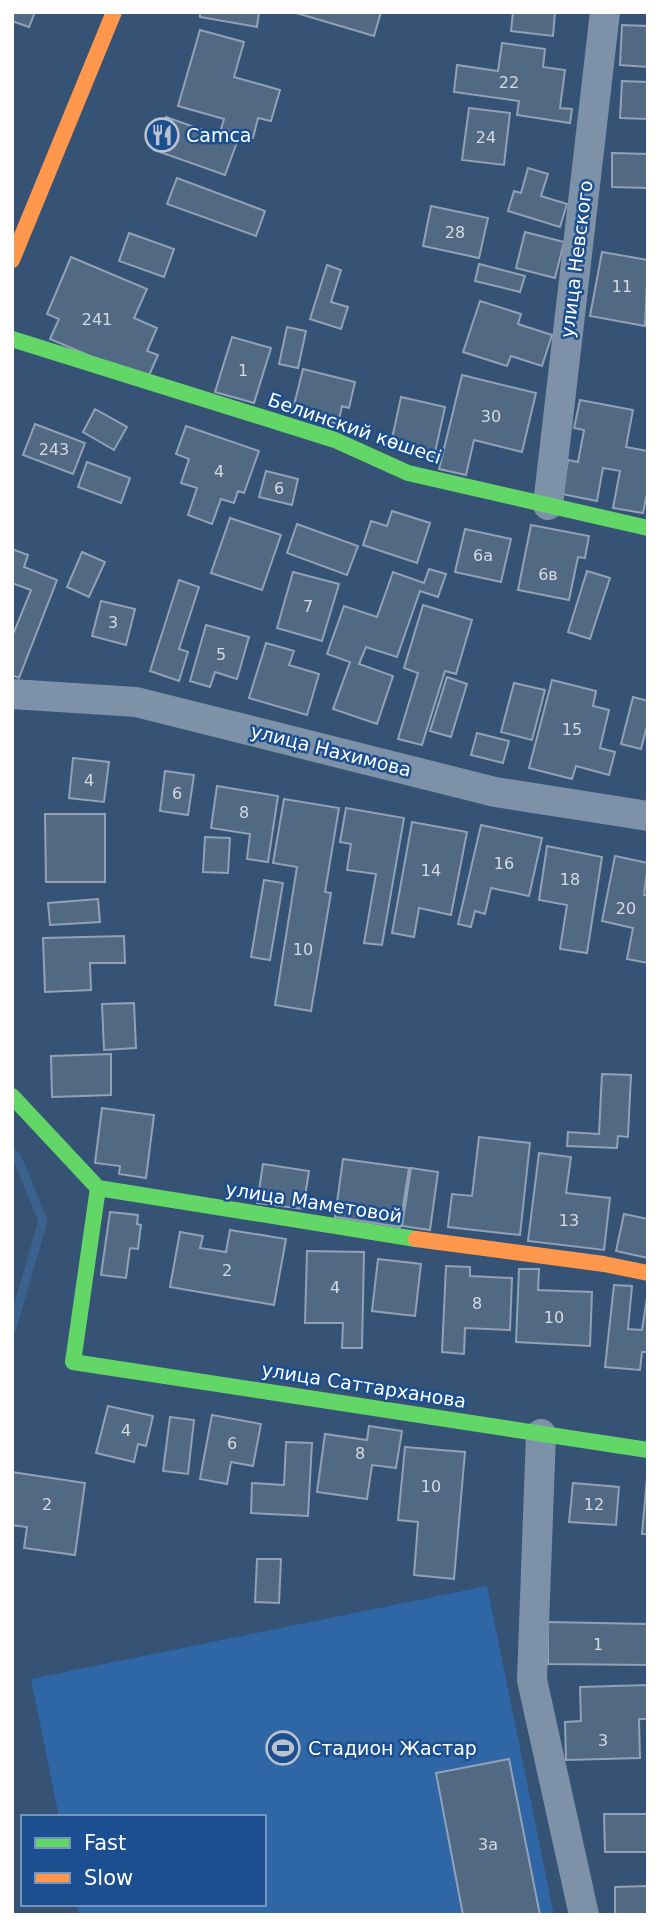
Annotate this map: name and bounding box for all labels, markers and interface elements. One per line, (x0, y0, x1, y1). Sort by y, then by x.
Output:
house number: 22 (499, 73, 519, 92)
restaurant icon: Camca (143, 116, 181, 154)
place label: Camca (186, 124, 252, 146)
house number: 24 (476, 128, 496, 147)
street label: улица Невского (555, 179, 597, 339)
house number: 28 (445, 223, 465, 242)
house number: 11 (612, 277, 632, 296)
house number: 241 (82, 310, 112, 329)
house number: 1 (238, 361, 248, 380)
street label: Белинский көшесi (265, 388, 445, 468)
house number: 30 (481, 407, 501, 426)
house number: 243 (39, 440, 69, 459)
house number: 4 (214, 462, 224, 481)
house number: 6 (274, 479, 284, 498)
house number: 6а (473, 546, 493, 565)
house number: 6в (538, 565, 558, 584)
house number: 7 (303, 597, 313, 616)
house number: 3 (108, 613, 118, 632)
house number: 5 (216, 645, 226, 664)
street label: улица Нахимова (248, 719, 414, 781)
house number: 15 (562, 720, 582, 739)
house number: 4 (84, 771, 94, 790)
house number: 6 (172, 784, 182, 803)
house number: 8 (239, 803, 249, 822)
house number: 16 (494, 854, 514, 873)
house number: 14 (421, 861, 441, 880)
house number: 18 (560, 870, 580, 889)
house number: 20 (616, 899, 636, 918)
house number: 10 (293, 940, 313, 959)
street label: улица Маметовой (224, 1177, 404, 1227)
house number: 13 (559, 1211, 579, 1230)
house number: 2 (222, 1261, 232, 1280)
house number: 4 (330, 1278, 340, 1297)
house number: 8 (472, 1294, 482, 1313)
house number: 10 (544, 1308, 564, 1327)
street label: улица Саттарханова (260, 1358, 468, 1412)
house number: 4 (121, 1421, 131, 1440)
house number: 6 (227, 1434, 237, 1453)
house number: 8 (355, 1444, 365, 1463)
house number: 10 (421, 1477, 441, 1496)
house number: 2 (42, 1495, 52, 1514)
house number: 12 (584, 1495, 604, 1514)
house number: 1 (593, 1635, 603, 1654)
sports icon: Стадион Жастар (264, 1729, 302, 1767)
house number: 3 (598, 1731, 608, 1750)
place label: Стадион Жастар (308, 1737, 477, 1759)
legend (21, 1815, 266, 1906)
text: Fast (84, 1831, 126, 1855)
house number: 3а (478, 1835, 498, 1854)
text: Slow (84, 1866, 133, 1890)

